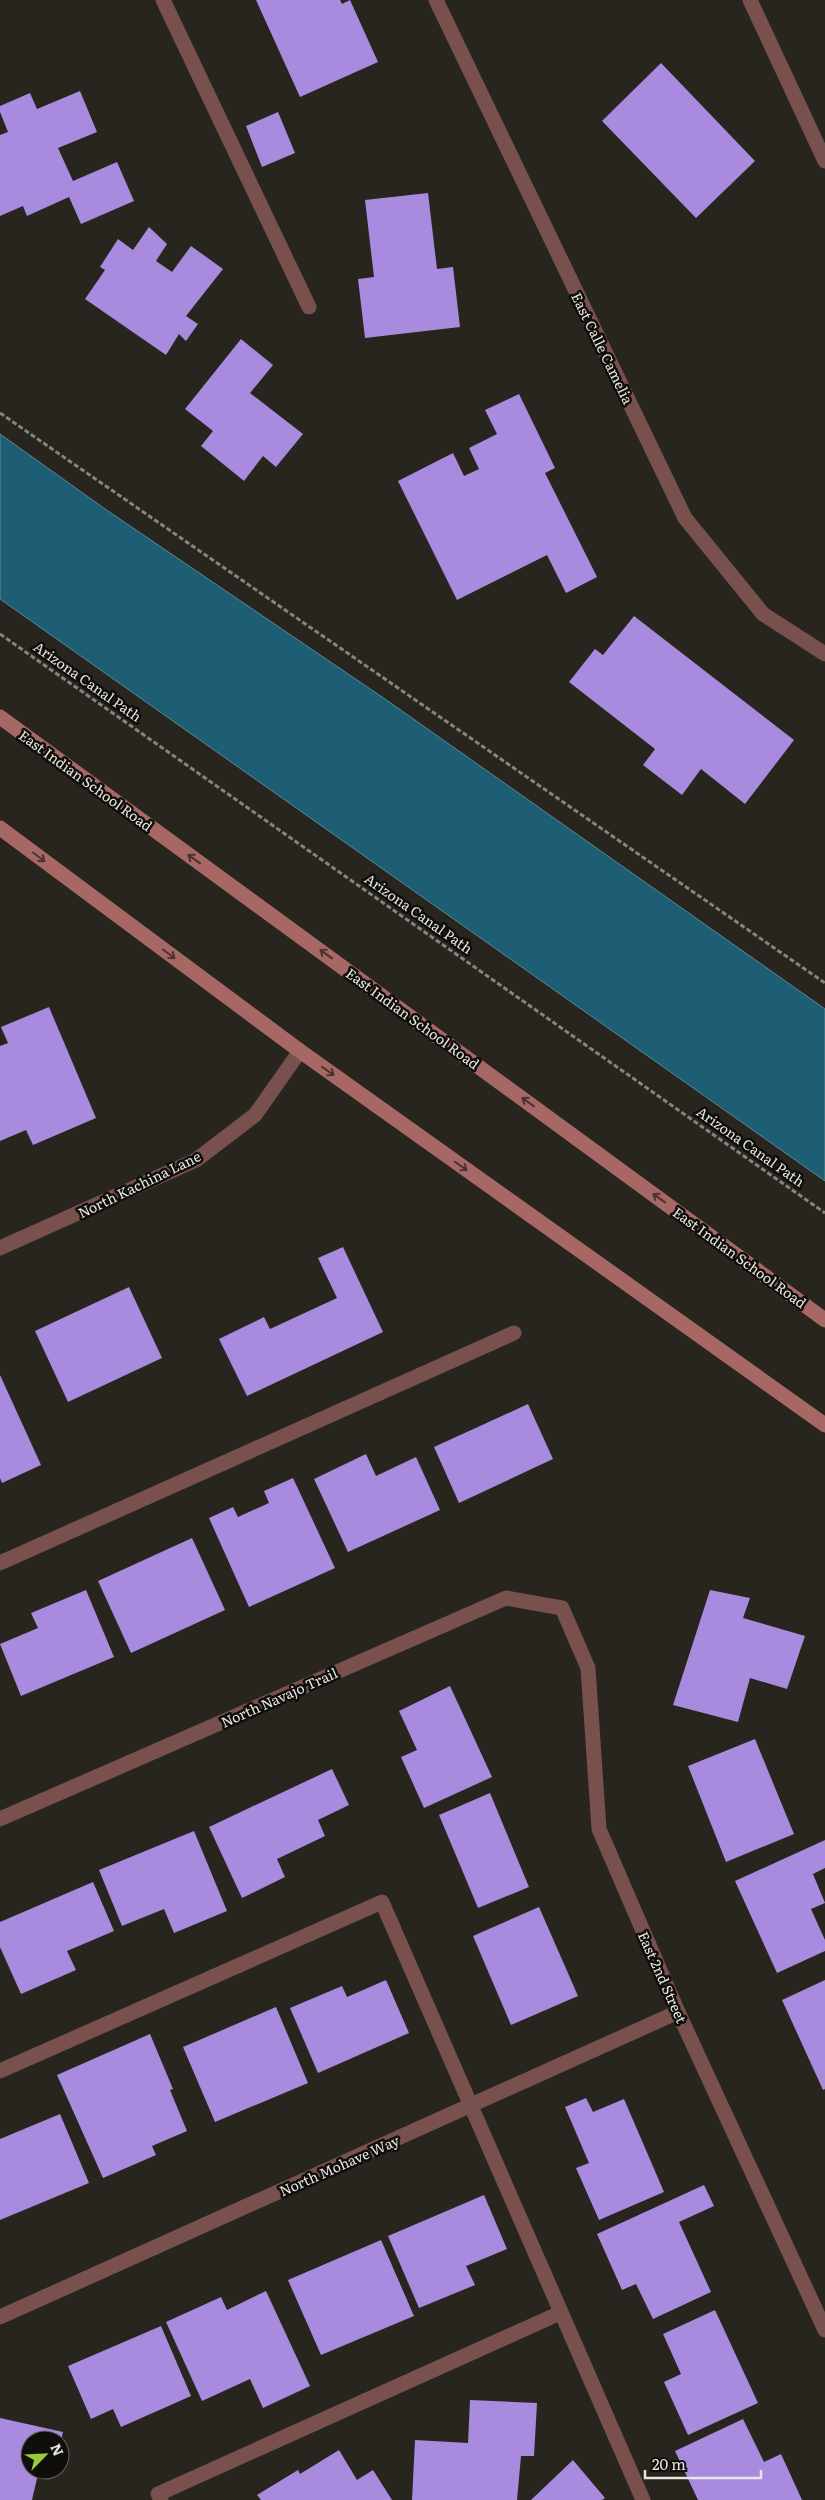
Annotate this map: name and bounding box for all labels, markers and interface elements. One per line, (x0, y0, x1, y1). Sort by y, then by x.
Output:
street label: East Calle Camelia (567, 289, 639, 408)
street label: Arizona Canal Path (30, 636, 146, 726)
street label: East Indian School Road (15, 725, 157, 836)
one-way arrow (32, 852, 46, 862)
one-way arrow (187, 854, 201, 864)
street label: Arizona Canal Path (361, 868, 477, 958)
one-way arrow (162, 949, 176, 959)
one-way arrow (320, 949, 333, 960)
street label: East Indian School Road (342, 963, 484, 1074)
one-way arrow (321, 1066, 335, 1076)
one-way arrow (521, 1097, 535, 1107)
street label: Arizona Canal Path (693, 1101, 809, 1191)
street label: North Kachina Lane (74, 1146, 204, 1222)
one-way arrow (453, 1160, 467, 1171)
one-way arrow (652, 1193, 666, 1203)
street label: East Indian School Road (669, 1202, 811, 1313)
street label: North Navajo Trail (218, 1662, 341, 1732)
street label: East 2nd Street (634, 1928, 692, 2026)
street label: North Mohave Way (276, 2129, 403, 2200)
north arrow (20, 2430, 70, 2480)
text: N (46, 2440, 69, 2459)
scale bar (645, 2448, 761, 2480)
text: 20 m (652, 2452, 686, 2475)

